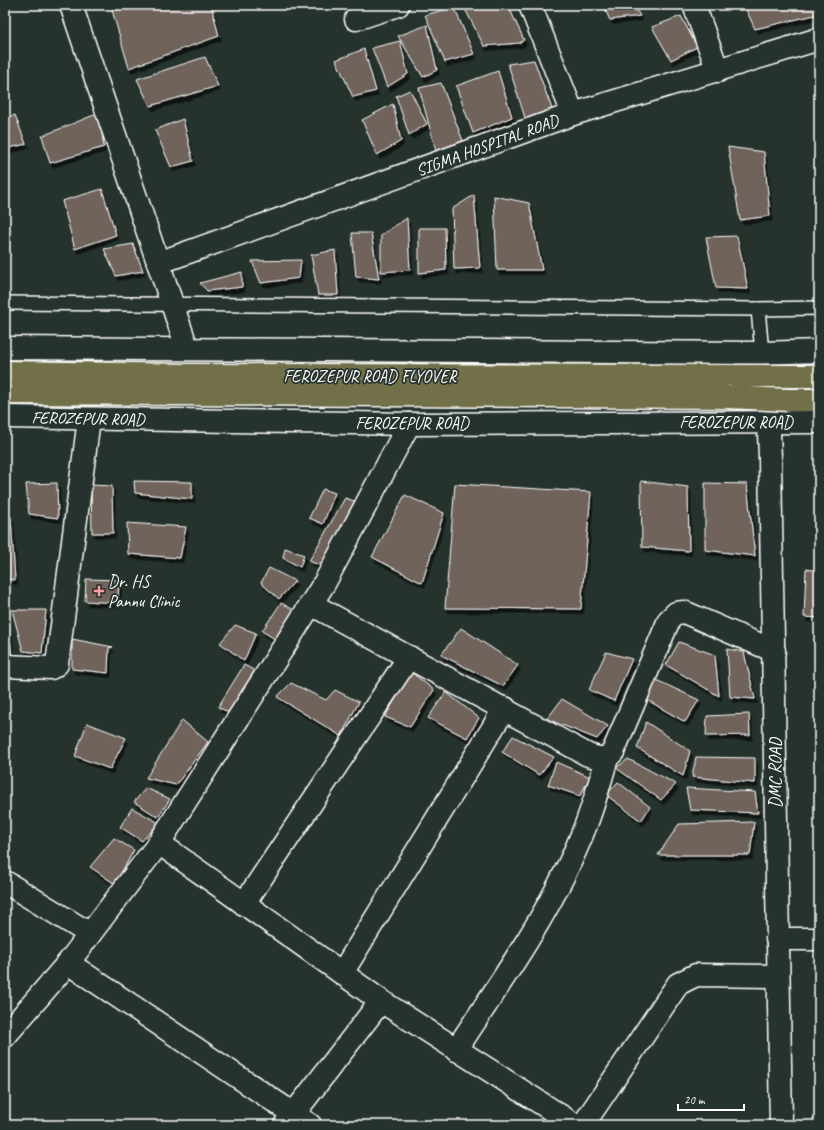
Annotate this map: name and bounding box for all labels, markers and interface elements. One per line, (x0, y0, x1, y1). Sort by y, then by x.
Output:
street label: SIGMA HOSPITAL ROAD (413, 109, 563, 181)
street label: FEROZEPUR ROAD FLYOVER (284, 366, 458, 387)
street label: FEROZEPUR ROAD (31, 407, 147, 430)
street label: FEROZEPUR ROAD (680, 412, 795, 433)
street label: FEROZEPUR ROAD (356, 413, 471, 434)
place label: Dr. HS Pannu Clinic (108, 571, 180, 612)
marker: Dr. HS Pannu Clinic (93, 585, 105, 597)
street label: DMC ROAD (765, 737, 786, 808)
scale bar (678, 1086, 744, 1112)
text: 20 m (684, 1092, 706, 1108)

